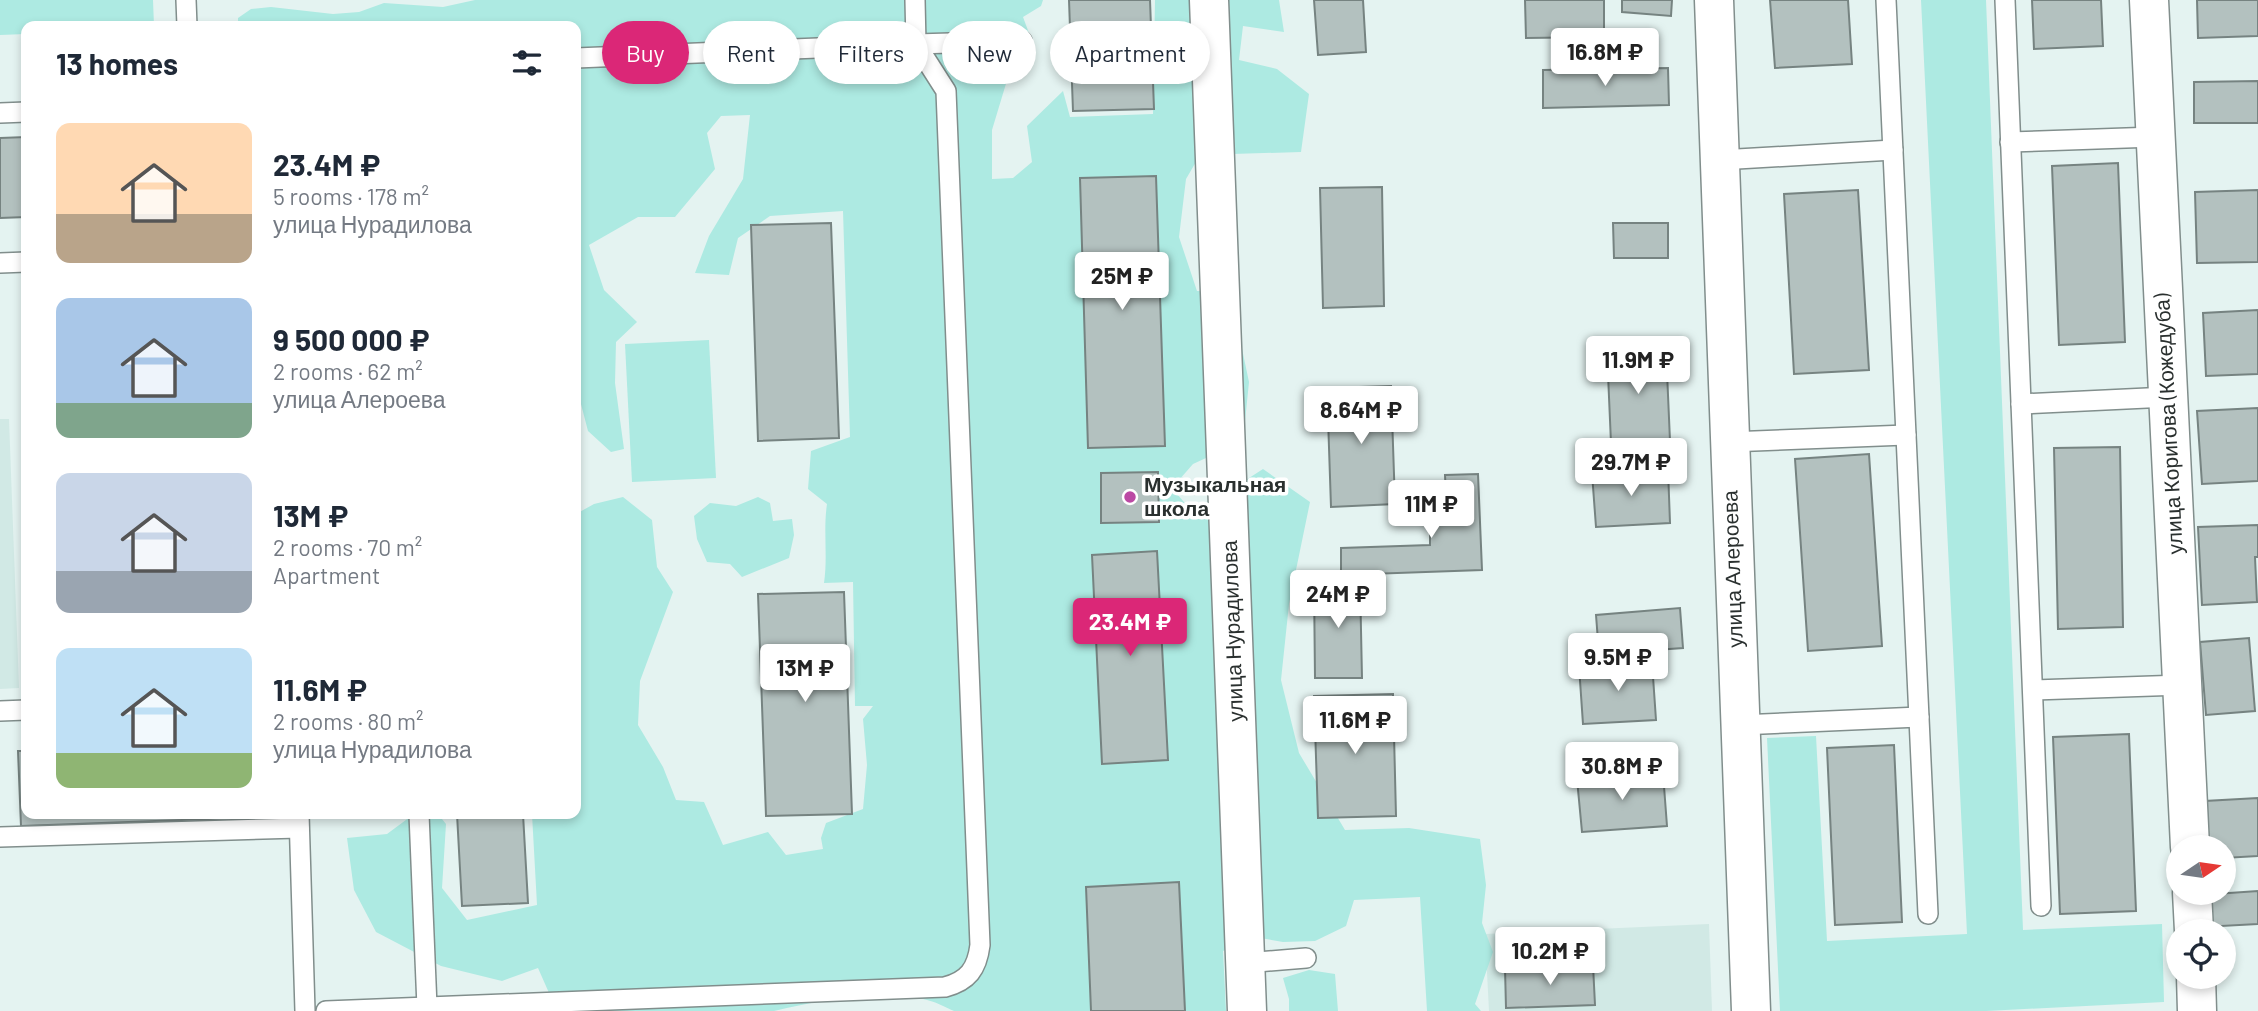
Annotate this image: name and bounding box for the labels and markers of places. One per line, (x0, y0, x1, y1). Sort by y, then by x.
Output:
pin: 16.8M ₽ (1540, 28, 1670, 88)
pin: 25M ₽ (1073, 252, 1171, 312)
pin: 11.9M ₽ (1573, 336, 1703, 396)
pin: 8.64M ₽ (1296, 386, 1426, 446)
pin: 29.7M ₽ (1566, 438, 1696, 498)
place label: Музыкальная школа (1144, 471, 1286, 520)
pin: 11M ₽ (1382, 480, 1480, 540)
marker: Музыкальная школа (1122, 489, 1138, 505)
pin: 24M ₽ (1289, 570, 1387, 630)
pin: 23.4M ₽ (1065, 598, 1195, 658)
pin: 9.5M ₽ (1561, 634, 1675, 693)
pin: 13M ₽ (756, 644, 854, 704)
pin: 11.6M ₽ (1290, 696, 1420, 756)
pin: 30.8M ₽ (1557, 742, 1687, 802)
pin: 10.2M ₽ (1485, 928, 1615, 987)

